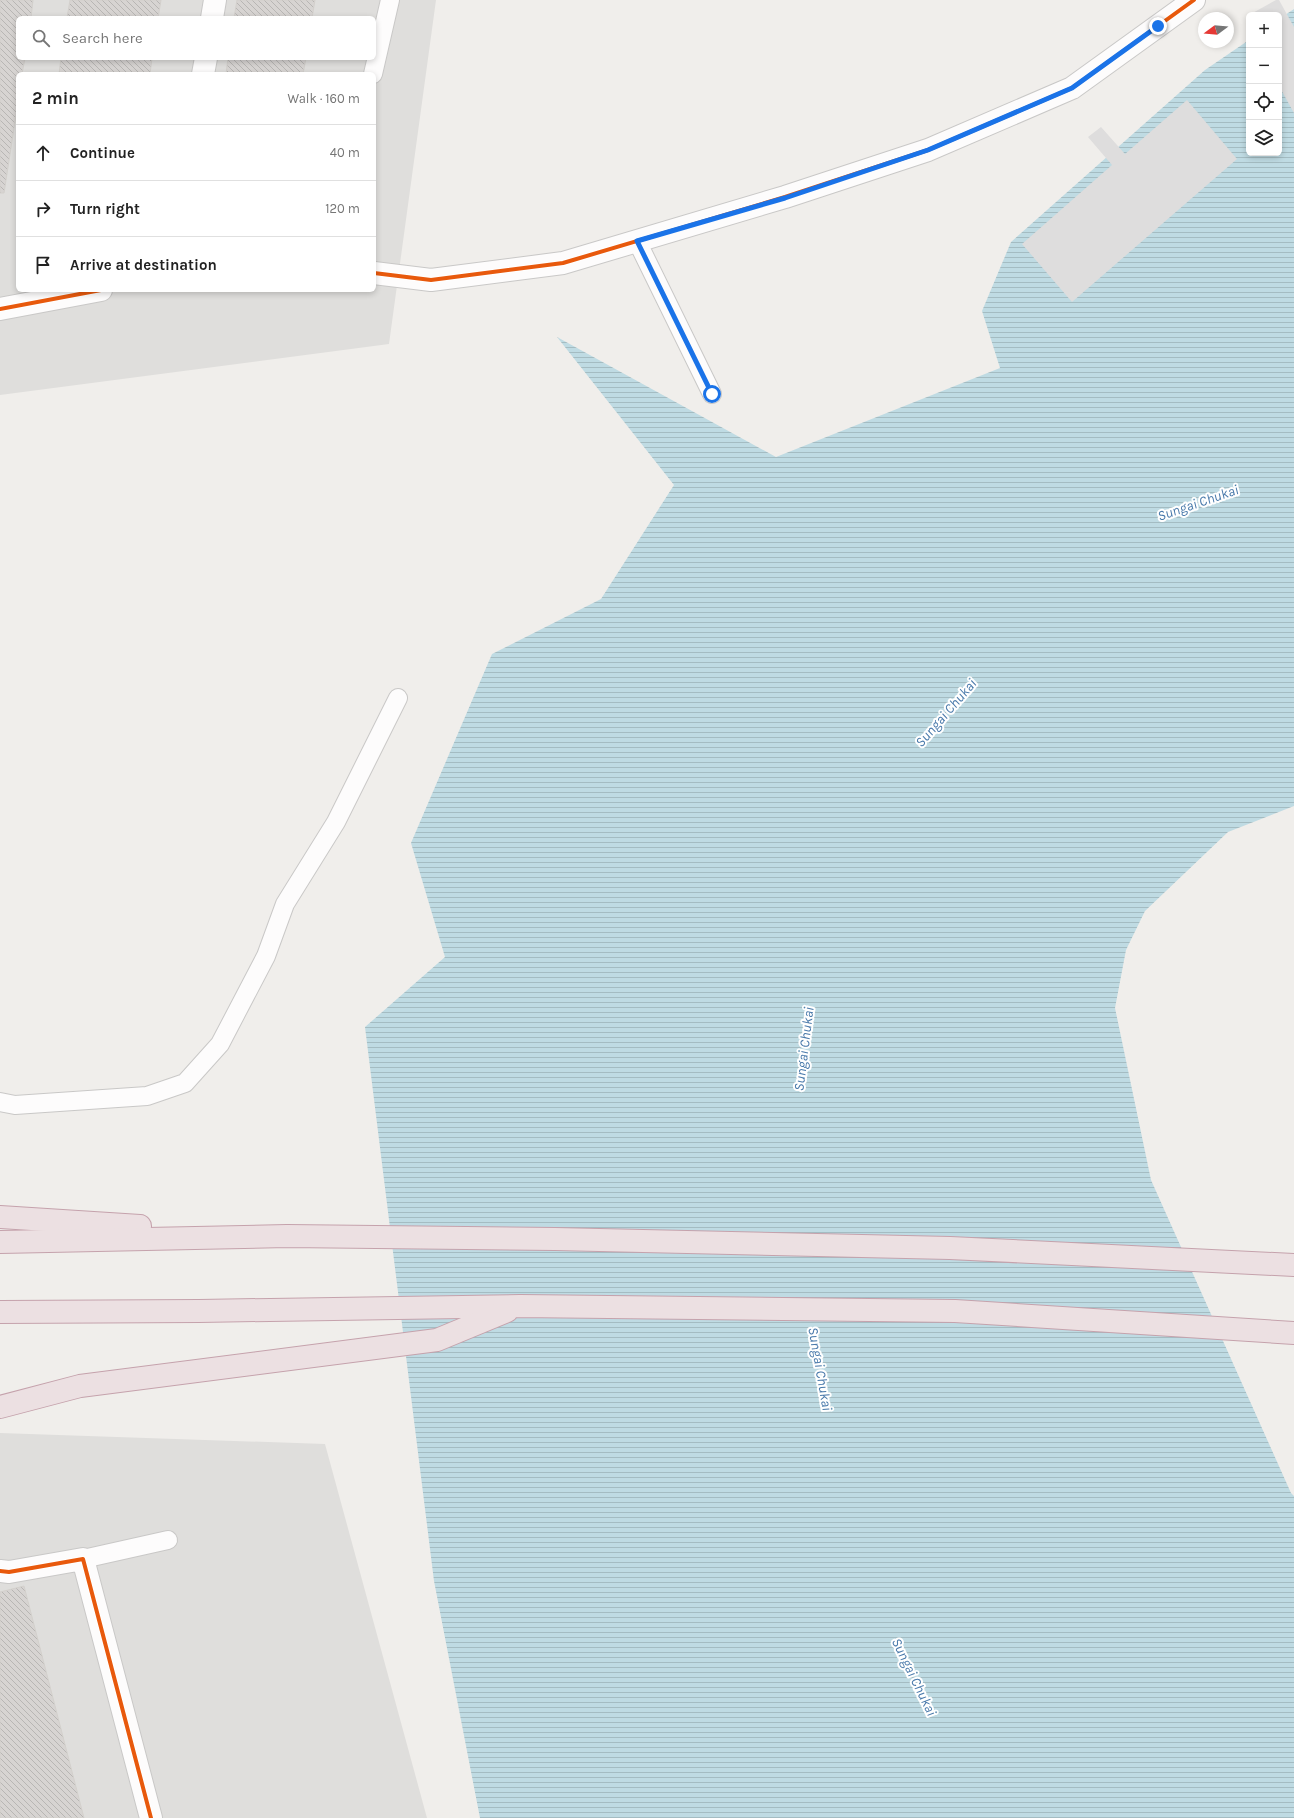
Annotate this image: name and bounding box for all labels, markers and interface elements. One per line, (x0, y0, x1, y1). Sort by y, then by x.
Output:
north arrow (1198, 12, 1234, 48)
map controls (1246, 12, 1282, 156)
button: + (1246, 12, 1282, 48)
search box (16, 16, 376, 60)
route end (1149, 17, 1167, 35)
icon: search (30, 27, 52, 49)
text: Search here (62, 29, 143, 47)
button: − (1246, 48, 1282, 84)
button: locate (1246, 84, 1282, 120)
text: 2 min (32, 88, 79, 108)
text: Walk · 160 m (287, 91, 360, 106)
button: layers (1246, 120, 1282, 156)
icon: ahead (32, 142, 54, 164)
text: Continue (70, 144, 135, 162)
text: 40 m (330, 145, 360, 160)
icon: right (32, 198, 54, 220)
text: Turn right (70, 200, 140, 218)
text: 120 m (325, 201, 360, 216)
icon: arrive (32, 254, 54, 276)
text: Arrive at destination (70, 256, 217, 274)
route start (703, 385, 721, 403)
water label: Sungai Chukai (1155, 481, 1241, 525)
water label: Sungai Chukai (912, 675, 980, 751)
water label: Sungai Chukai (790, 1006, 818, 1092)
water label: Sungai Chukai (804, 1326, 836, 1412)
water label: Sungai Chukai (888, 1635, 940, 1719)

